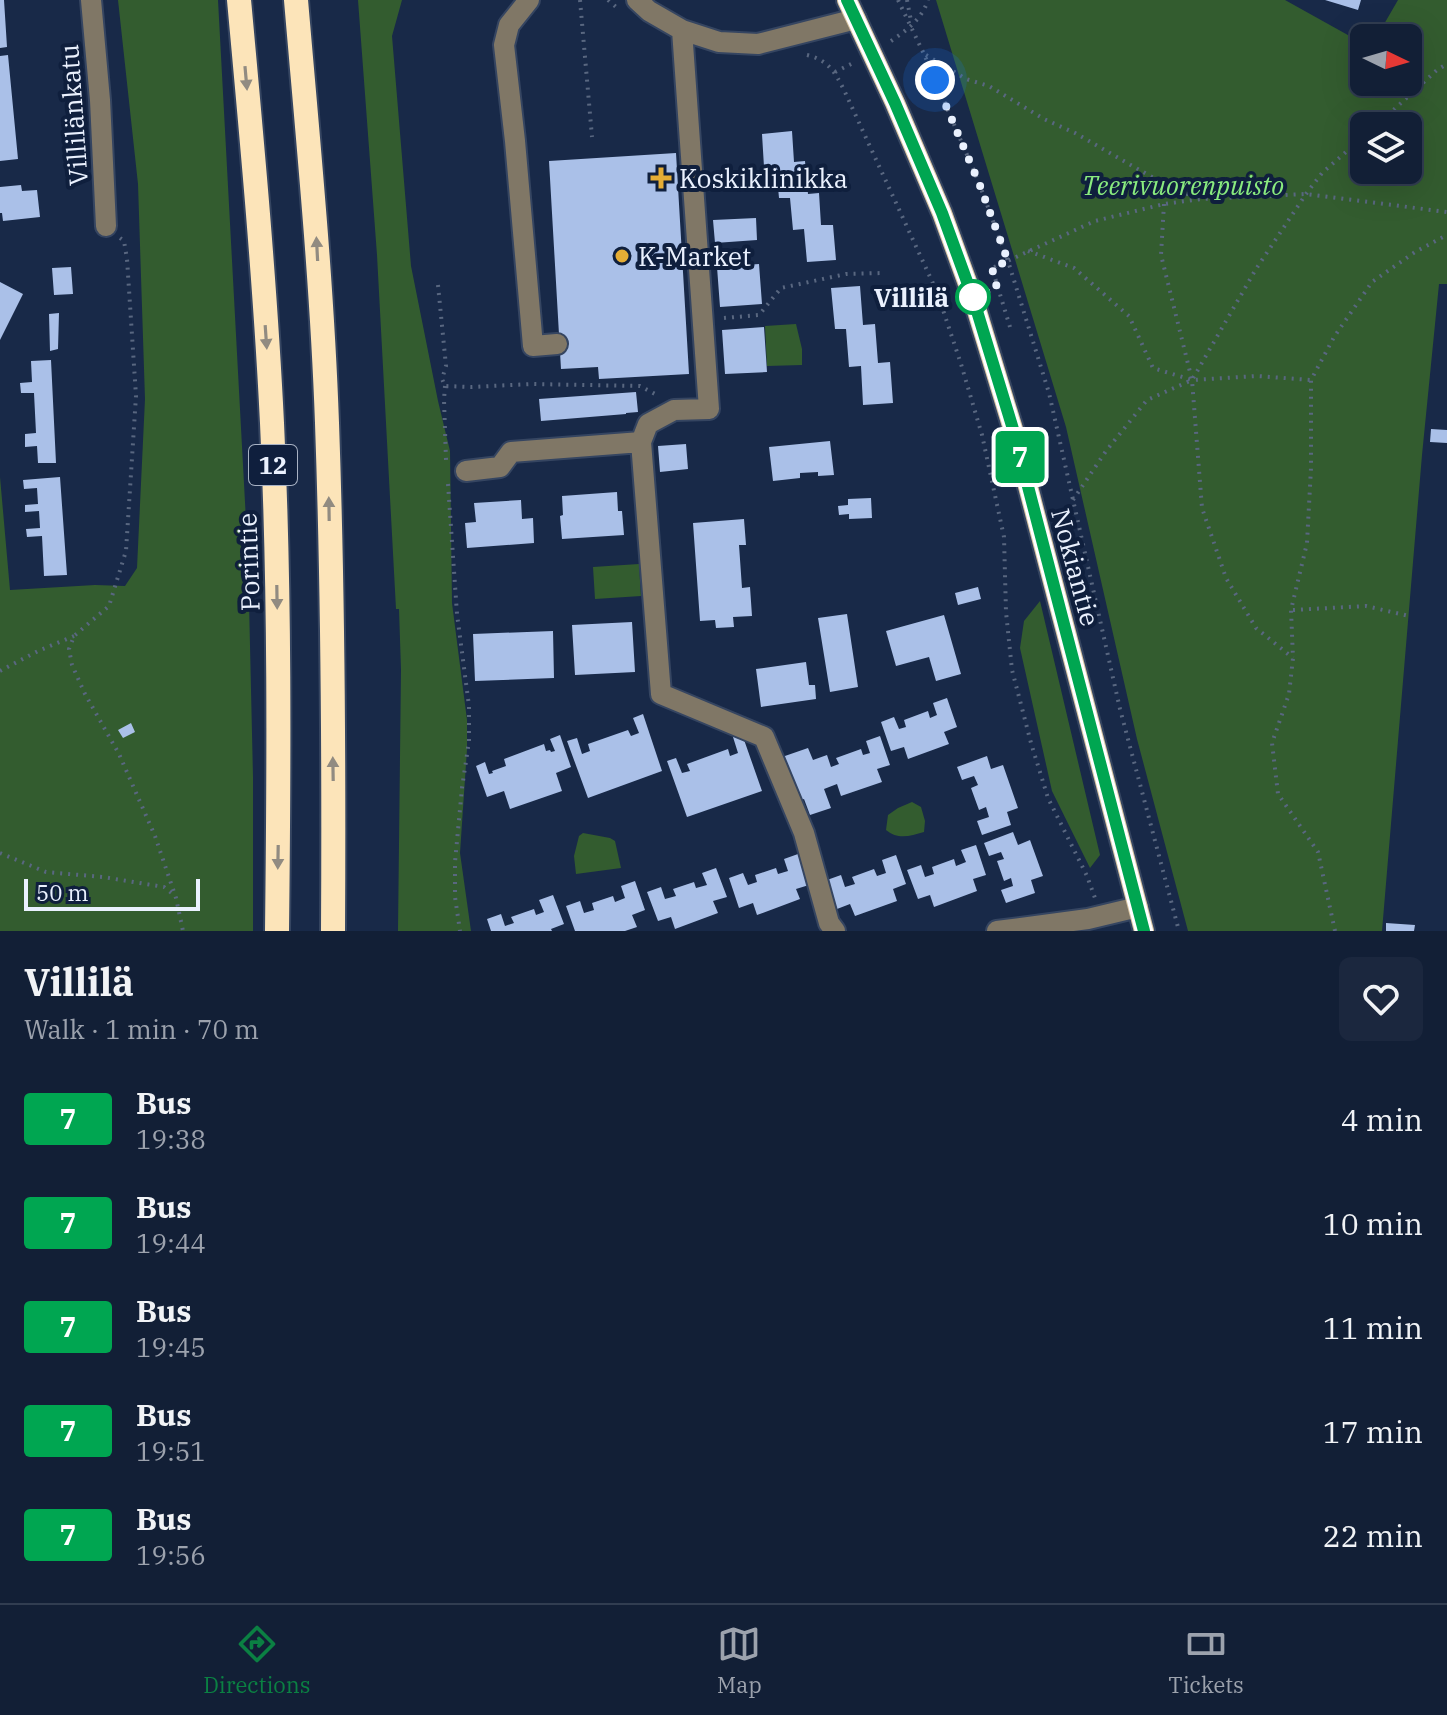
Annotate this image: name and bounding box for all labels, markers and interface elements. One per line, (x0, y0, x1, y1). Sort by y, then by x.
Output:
north arrow (1350, 24, 1422, 96)
map controls (1350, 24, 1422, 184)
street label: Villilänkatu (51, 43, 95, 187)
your location (915, 60, 955, 100)
one-way arrow (240, 66, 253, 91)
button: layers (1350, 112, 1422, 184)
place label: Koskiklinikka (679, 161, 848, 195)
marker: Koskiklinikka (650, 167, 672, 189)
park label: Teerivuorenpuisto (1082, 168, 1284, 202)
one-way arrow (310, 236, 323, 261)
place label: K-Market (638, 239, 751, 273)
marker: K-Market (613, 247, 631, 265)
place label: Villilä (874, 280, 949, 314)
marker: Villilä (956, 280, 990, 314)
one-way arrow (260, 325, 273, 350)
line badge: 7 (994, 431, 1046, 483)
text: 7 (1012, 438, 1028, 475)
road number: 12 (249, 445, 297, 485)
one-way arrow (323, 496, 335, 521)
street label: Nokiantie (1044, 505, 1108, 629)
street label: Porintie (229, 512, 267, 612)
one-way arrow (271, 585, 284, 610)
one-way arrow (327, 756, 339, 781)
one-way arrow (272, 845, 284, 870)
scale bar (24, 875, 200, 911)
text: 50 m (36, 878, 88, 907)
text: Villilä (24, 957, 134, 1006)
button: heart (1339, 957, 1423, 1041)
text: Walk · 1 min · 70 m (24, 1012, 259, 1046)
text: Bus (136, 1083, 191, 1122)
text: 7 (60, 1100, 76, 1137)
text: 4 min (1341, 1100, 1423, 1139)
text: 19:38 (136, 1122, 206, 1156)
text: Bus (136, 1187, 191, 1226)
text: 7 (60, 1204, 76, 1241)
text: 10 min (1323, 1204, 1423, 1243)
text: 19:44 (136, 1226, 206, 1260)
text: Bus (136, 1291, 191, 1330)
text: 7 (60, 1308, 76, 1345)
text: 11 min (1323, 1308, 1423, 1347)
text: 19:45 (136, 1330, 206, 1364)
text: Bus (136, 1395, 191, 1434)
text: 7 (60, 1412, 76, 1449)
text: 17 min (1323, 1412, 1423, 1451)
text: 19:51 (136, 1434, 206, 1468)
text: Bus (136, 1499, 191, 1538)
text: 7 (60, 1516, 76, 1553)
text: 22 min (1323, 1516, 1423, 1555)
text: 19:56 (136, 1538, 206, 1572)
tab: Directions (203, 1622, 311, 1699)
tab: Map (717, 1622, 762, 1699)
tab: Tickets (1168, 1622, 1244, 1699)

